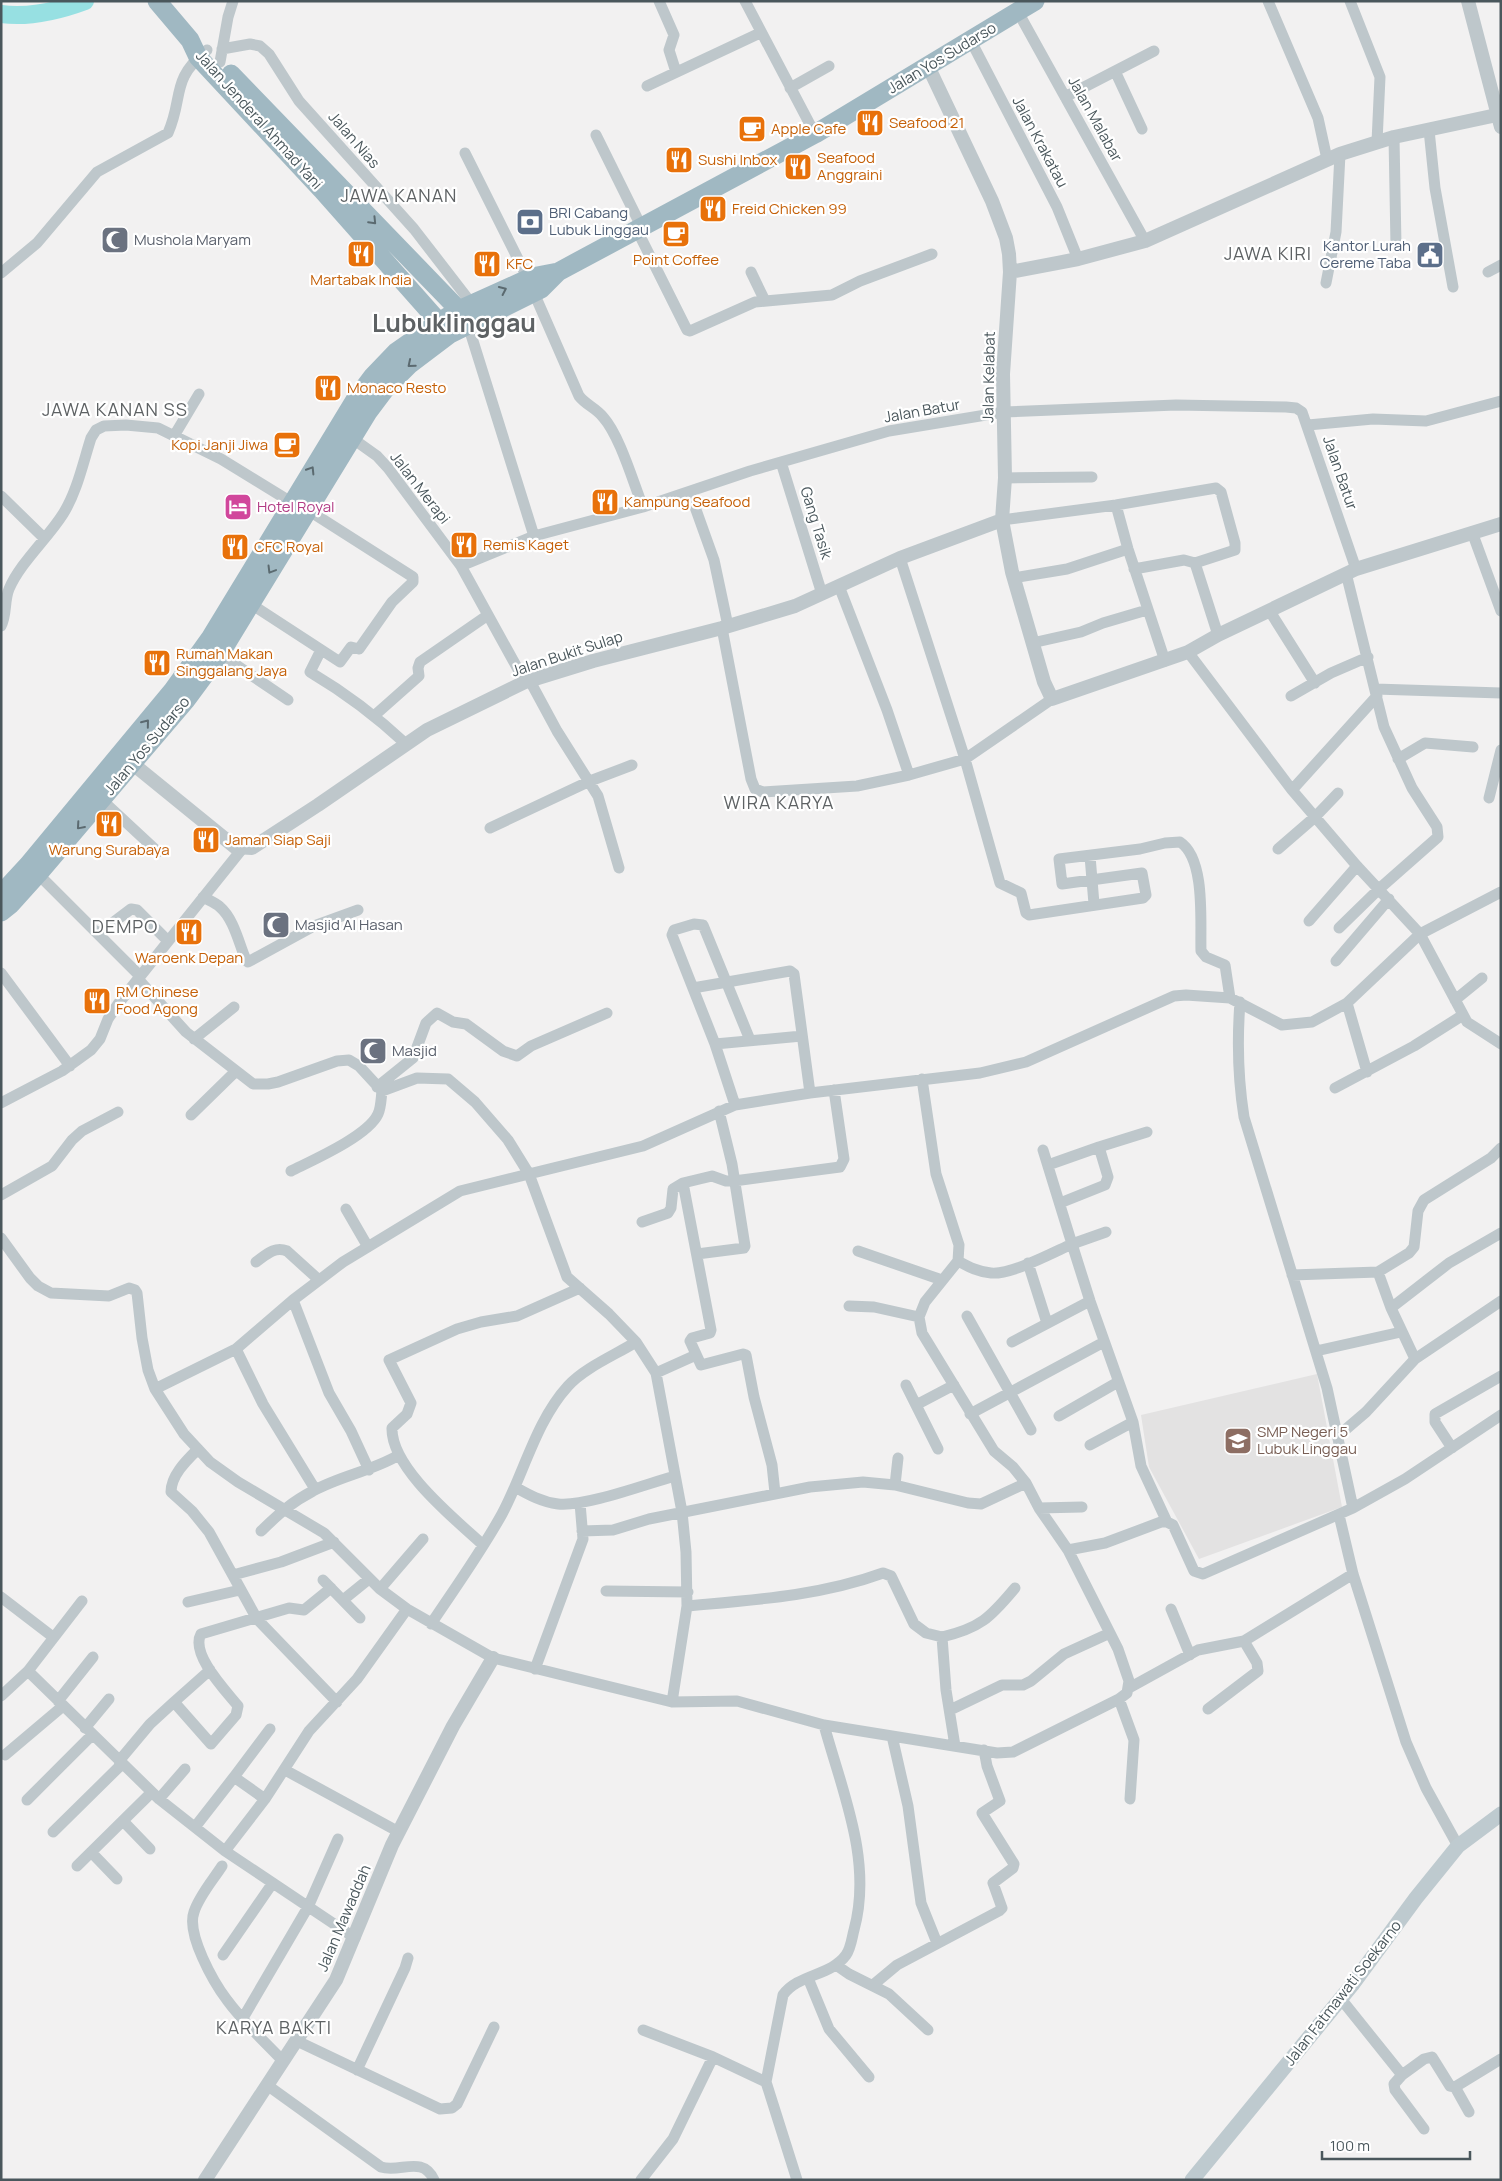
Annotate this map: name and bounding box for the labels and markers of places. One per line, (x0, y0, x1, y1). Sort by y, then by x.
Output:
restaurant icon: Seafood 21 (855, 108, 885, 138)
place label: Seafood 21 (889, 112, 964, 133)
cafe icon: Apple Cafe (737, 114, 767, 144)
place label: Apple Cafe (771, 118, 847, 139)
restaurant icon: Sushi Inbox (664, 145, 694, 175)
place label: Seafood Anggraini (817, 147, 883, 185)
place label: Sushi Inbox (698, 149, 777, 170)
restaurant icon: Seafood Anggraini (783, 152, 813, 182)
restaurant icon: Freid Chicken 99 (698, 194, 728, 224)
place label: Freid Chicken 99 (732, 198, 847, 219)
place label: BRI Cabang Lubuk Linggau (549, 202, 649, 240)
bank icon: BRI Cabang Lubuk Linggau (515, 207, 545, 237)
cafe icon: Point Coffee (661, 219, 691, 249)
mosque icon: Mushola Maryam (100, 225, 130, 255)
place label: Mushola Maryam (134, 229, 251, 250)
place label: Kantor Lurah Cereme Taba (1320, 235, 1411, 273)
restaurant icon: Martabak India (346, 239, 376, 269)
public building icon: Kantor Lurah Cereme Taba (1415, 240, 1445, 270)
restaurant icon: KFC (472, 249, 502, 279)
place label: Point Coffee (633, 249, 719, 270)
place label: KFC (506, 253, 533, 274)
place label: Martabak India (310, 269, 412, 290)
restaurant icon: Monaco Resto (313, 373, 343, 403)
place label: Monaco Resto (347, 377, 446, 398)
cafe icon: Kopi Janji Jiwa (272, 430, 302, 460)
place label: Kopi Janji Jiwa (171, 434, 268, 455)
restaurant icon: Kampung Seafood (590, 487, 620, 517)
place label: Kampung Seafood (624, 491, 750, 512)
hotel icon: Hotel Royal (223, 492, 253, 522)
place label: Hotel Royal (257, 496, 335, 517)
restaurant icon: Remis Kaget (449, 530, 479, 560)
restaurant icon: CFC Royal (220, 532, 250, 562)
place label: Remis Kaget (483, 534, 569, 555)
place label: CFC Royal (254, 536, 324, 557)
place label: Rumah Makan Singgalang Jaya (176, 643, 287, 681)
restaurant icon: Rumah Makan Singgalang Jaya (142, 648, 172, 678)
restaurant icon: Warung Surabaya (94, 809, 124, 839)
restaurant icon: Jaman Siap Saji (191, 825, 221, 855)
place label: Jaman Siap Saji (225, 829, 331, 850)
place label: Warung Surabaya (48, 839, 170, 860)
mosque icon: Masjid Al Hasan (261, 910, 291, 940)
place label: Masjid Al Hasan (295, 914, 403, 935)
restaurant icon: Waroenk Depan (174, 917, 204, 947)
place label: Waroenk Depan (135, 947, 243, 968)
place label: RM Chinese Food Agong (116, 981, 199, 1019)
restaurant icon: RM Chinese Food Agong (82, 986, 112, 1016)
mosque icon: Masjid (358, 1036, 388, 1066)
place label: Masjid (392, 1040, 437, 1061)
place label: SMP Negeri 5 Lubuk Linggau (1257, 1421, 1357, 1459)
school or university icon: SMP Negeri 5 Lubuk Linggau (1223, 1426, 1253, 1456)

